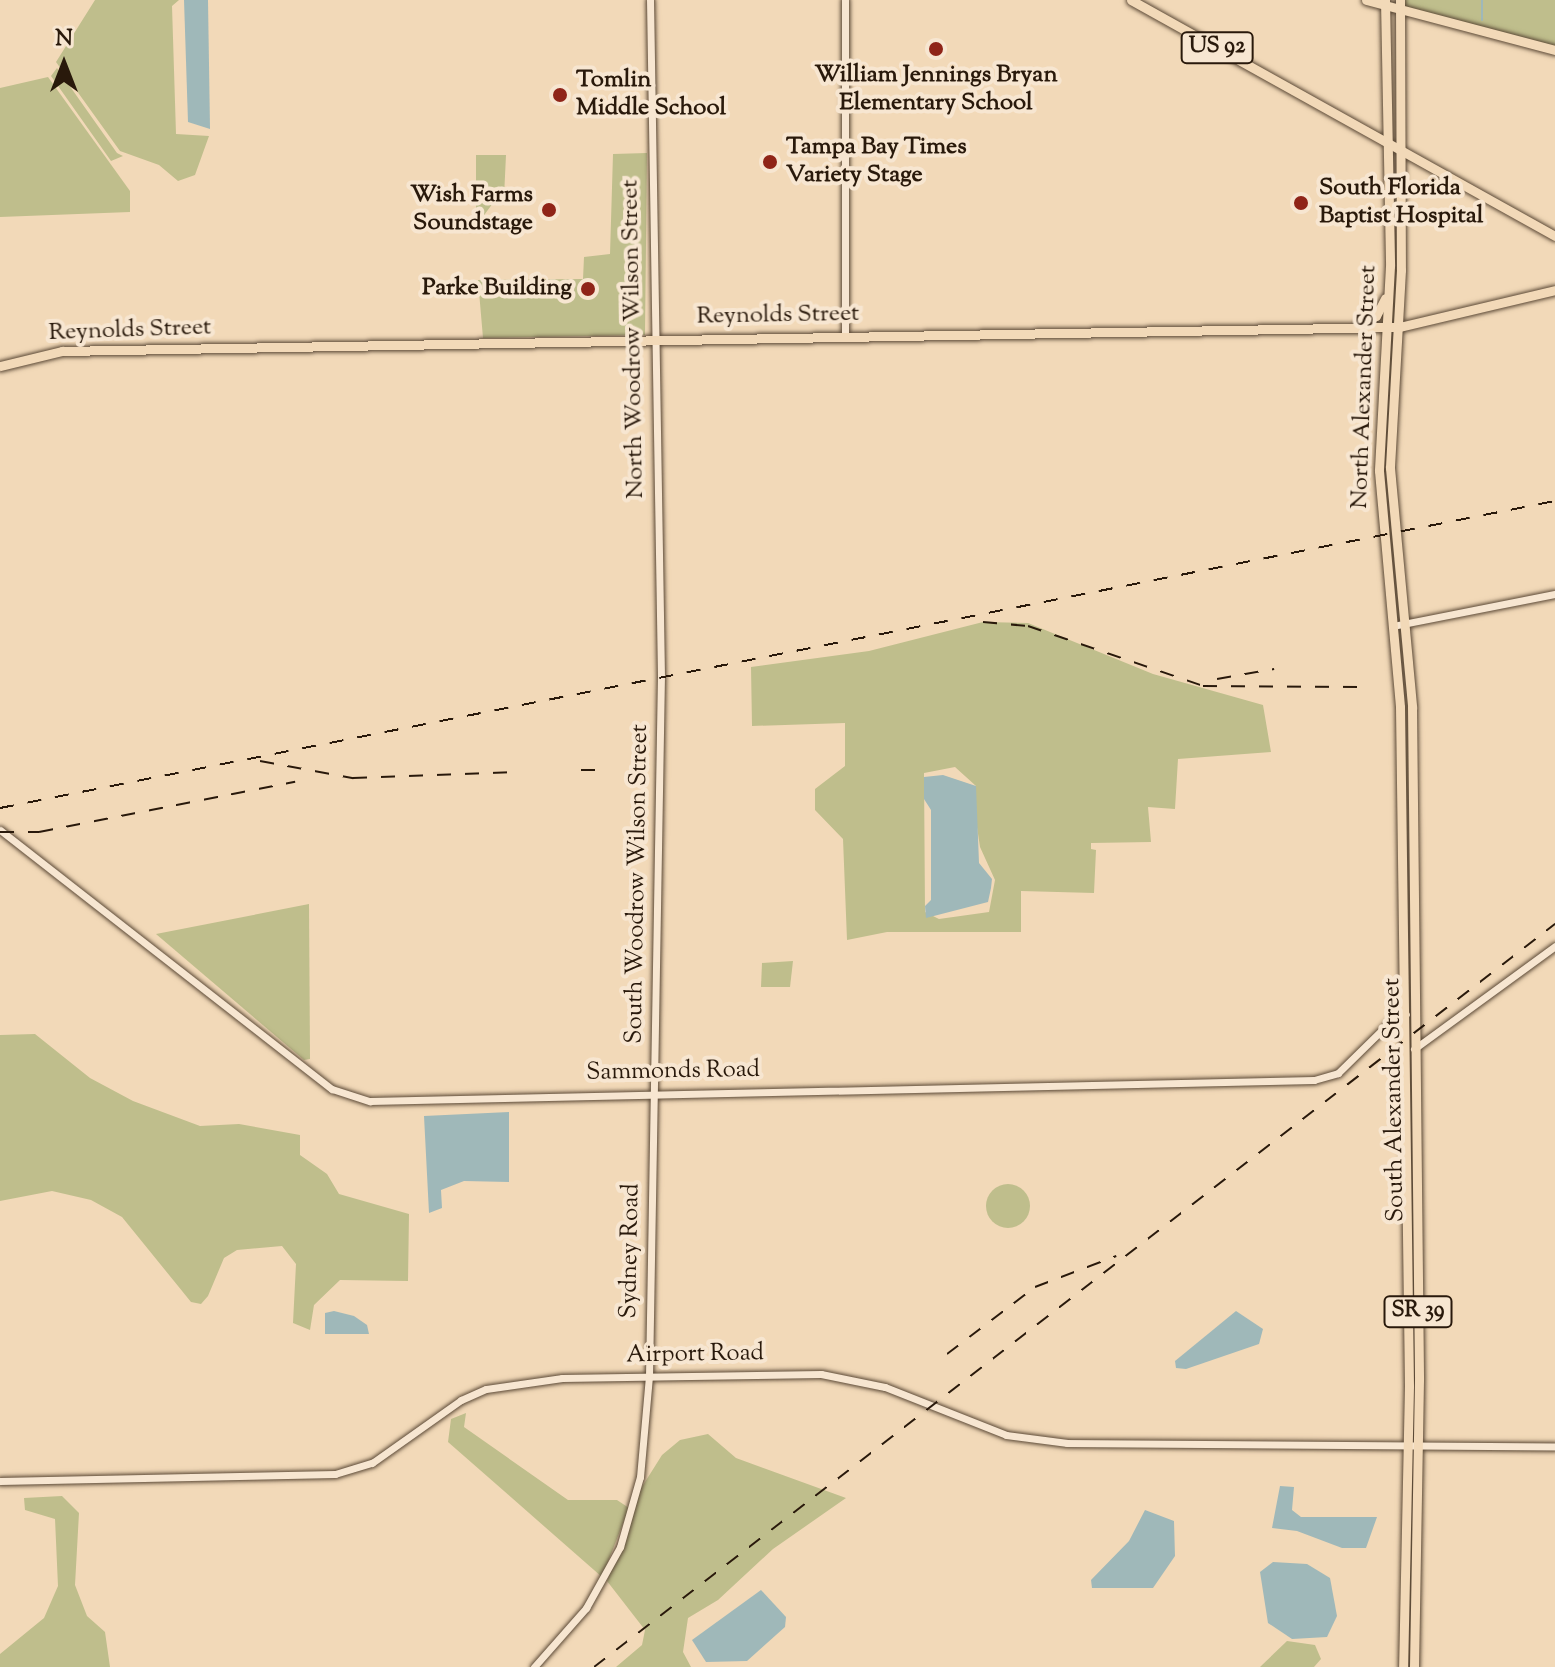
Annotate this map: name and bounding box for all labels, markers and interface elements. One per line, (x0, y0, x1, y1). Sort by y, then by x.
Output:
north arrow (24, 24, 104, 104)
text: N (55, 24, 73, 56)
road number: US 92 (1179, 30, 1255, 66)
marker: William Jennings Bryan Elementary School (927, 40, 945, 58)
place label: William Jennings Bryan Elementary School (814, 62, 1058, 118)
place label: Tomlin Middle School (576, 67, 726, 123)
marker: Tomlin Middle School (551, 86, 569, 104)
place label: Tampa Bay Times Variety Stage (786, 134, 967, 190)
marker: Tampa Bay Times Variety Stage (761, 153, 779, 171)
place label: South Florida Baptist Hospital (1319, 175, 1483, 231)
street label: North Woodrow Wilson Street (617, 179, 651, 499)
place label: Wish Farms Soundstage (410, 182, 533, 238)
marker: South Florida Baptist Hospital (1290, 192, 1312, 214)
marker: Wish Farms Soundstage (540, 201, 558, 219)
street label: North Alexander Street (1346, 265, 1384, 509)
place label: Parke Building (422, 275, 572, 303)
marker: Parke Building (579, 280, 597, 298)
street label: Reynolds Street (696, 300, 860, 332)
street label: Reynolds Street (48, 314, 212, 348)
street label: South Woodrow Wilson Street (621, 724, 655, 1044)
street label: South Alexander Street (1378, 978, 1412, 1222)
street label: Sammonds Road (586, 1056, 760, 1088)
street label: Sydney Road (615, 1183, 647, 1319)
road number: SR 39 (1382, 1294, 1454, 1330)
street label: Airport Road (626, 1339, 764, 1371)

